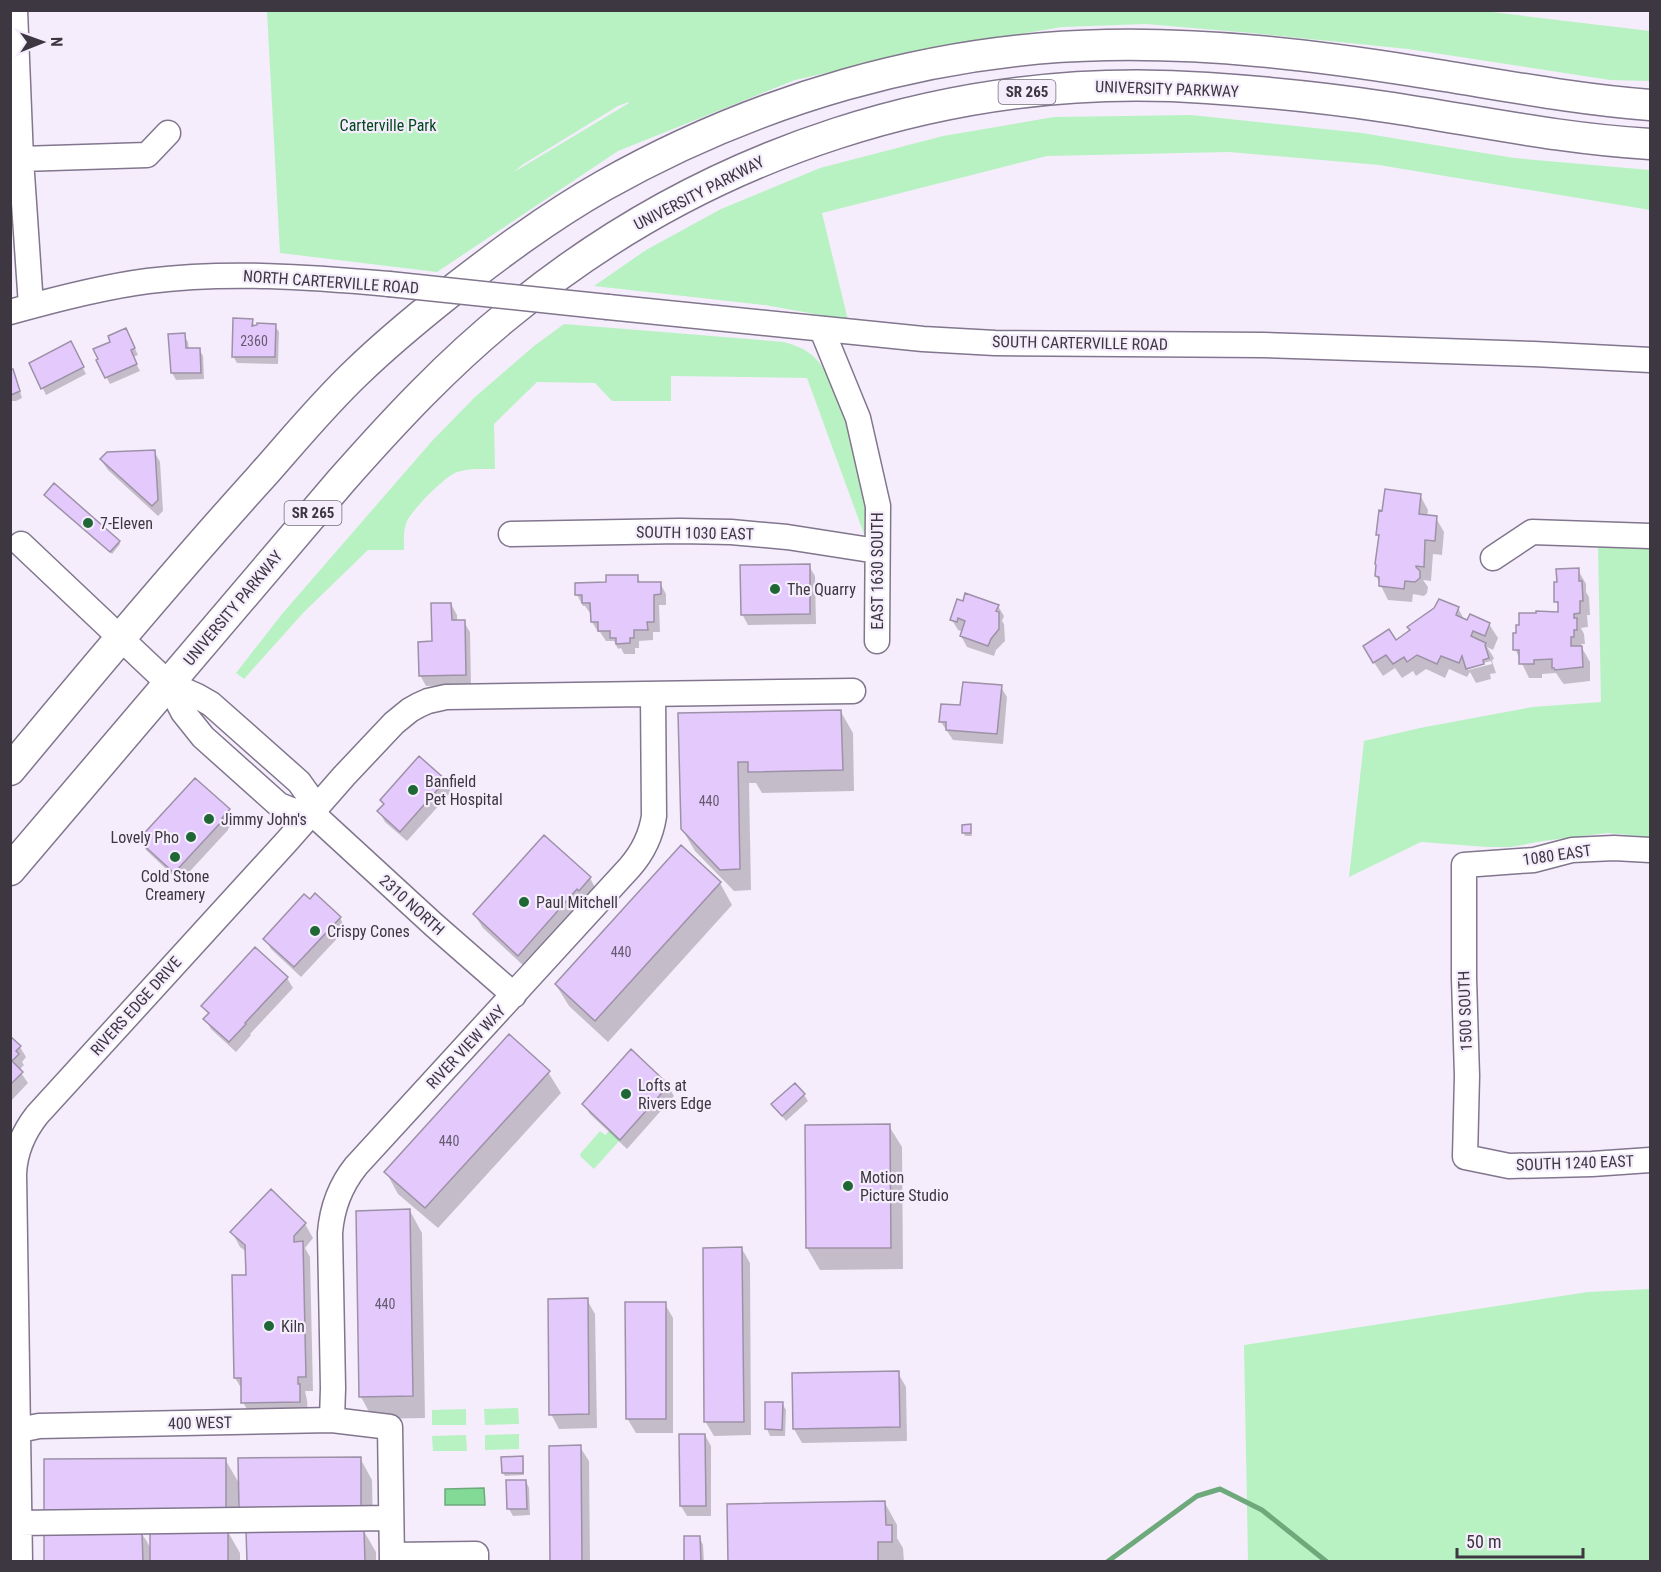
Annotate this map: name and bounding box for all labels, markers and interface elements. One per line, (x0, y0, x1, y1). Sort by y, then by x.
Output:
north arrow (12, 12, 72, 72)
text: N (47, 37, 66, 47)
street label: UNIVERSITY PARKWAY (1095, 77, 1240, 101)
road number: SR 265 (998, 80, 1056, 104)
park label: Carterville Park (340, 116, 437, 135)
street label: UNIVERSITY PARKWAY (631, 152, 768, 234)
street label: NORTH CARTERVILLE ROAD (242, 266, 420, 298)
street label: SOUTH CARTERVILLE ROAD (992, 332, 1168, 354)
house number: 2360 (240, 333, 268, 349)
road number: SR 265 (284, 501, 342, 525)
street label: EAST 1630 SOUTH (868, 512, 887, 630)
place label: 7-Eleven (100, 514, 153, 533)
marker: 7-Eleven (81, 516, 95, 530)
street label: SOUTH 1030 EAST (636, 522, 754, 544)
street label: UNIVERSITY PARKWAY (179, 546, 287, 669)
place label: The Quarry (787, 580, 856, 599)
marker: The Quarry (768, 582, 782, 596)
place label: Banfield Pet Hospital (425, 772, 503, 809)
marker: Banfield Pet Hospital (406, 783, 420, 797)
house number: 440 (699, 793, 719, 809)
place label: Jimmy John's (221, 810, 307, 829)
marker: Jimmy John's (202, 812, 216, 826)
place label: Lovely Pho (111, 828, 179, 847)
marker: Lovely Pho (184, 830, 198, 844)
street label: 1080 EAST (1521, 841, 1593, 869)
marker: Cold Stone Creamery (168, 850, 182, 864)
place label: Cold Stone Creamery (141, 867, 209, 904)
street label: 2310 NORTH (376, 871, 448, 939)
place label: Paul Mitchell (536, 893, 618, 912)
marker: Paul Mitchell (517, 895, 531, 909)
place label: Crispy Cones (327, 922, 410, 941)
marker: Crispy Cones (308, 924, 322, 938)
house number: 440 (611, 944, 631, 960)
street label: RIVERS EDGE DRIVE (87, 953, 185, 1059)
street label: 1500 SOUTH (1454, 970, 1476, 1052)
street label: RIVER VIEW WAY (423, 1001, 510, 1093)
place label: Lofts at Rivers Edge (638, 1076, 711, 1113)
marker: Lofts at Rivers Edge (619, 1087, 633, 1101)
house number: 440 (439, 1133, 459, 1149)
street label: SOUTH 1240 EAST (1516, 1151, 1634, 1175)
place label: Motion Picture Studio (860, 1168, 949, 1205)
marker: Motion Picture Studio (841, 1179, 855, 1193)
house number: 440 (375, 1296, 395, 1312)
place label: Kiln (281, 1317, 305, 1336)
marker: Kiln (262, 1319, 276, 1333)
street label: 400 WEST (168, 1413, 232, 1433)
scale bar (1457, 1521, 1583, 1559)
text: 50 m (1466, 1531, 1501, 1552)

